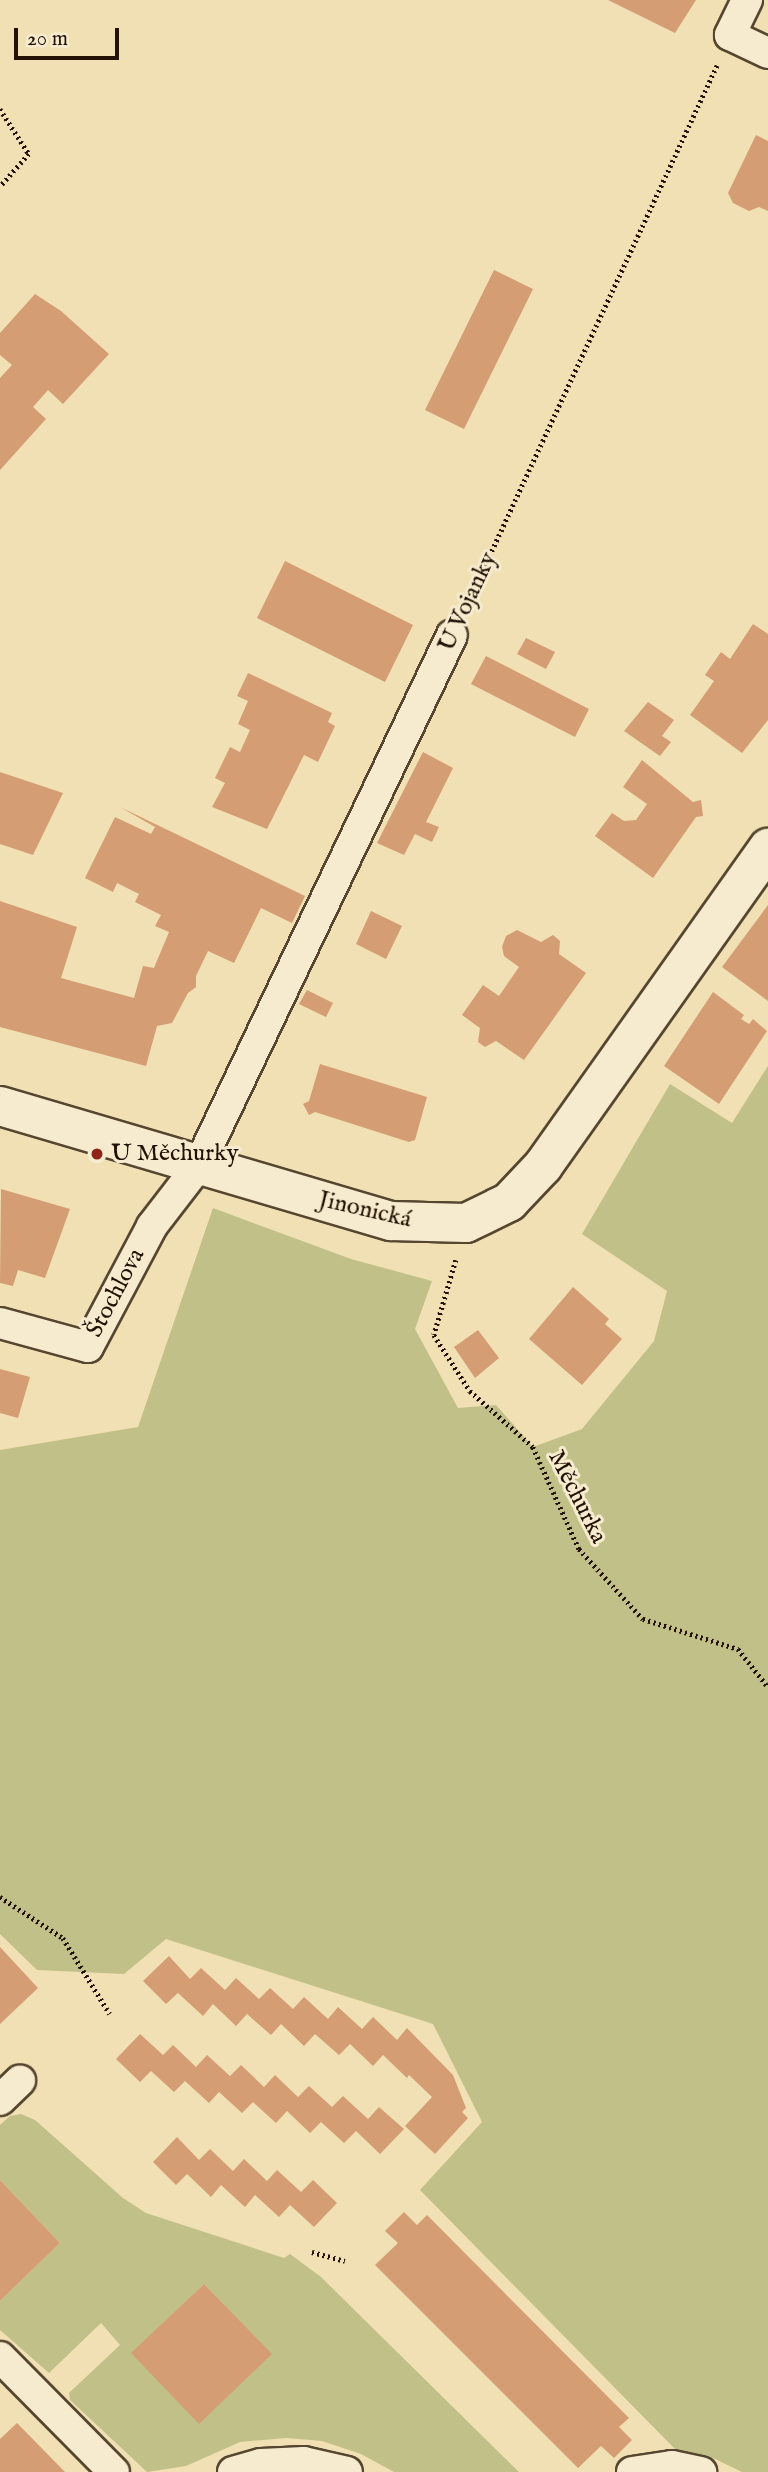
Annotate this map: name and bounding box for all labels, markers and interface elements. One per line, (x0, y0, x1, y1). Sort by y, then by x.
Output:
scale bar (18, 14, 122, 58)
text: 20 m (27, 26, 68, 53)
street label: U Vojanky (432, 548, 504, 656)
place label: U Měchurky (111, 1140, 239, 1168)
marker: U Měchurky (89, 1146, 105, 1162)
street label: Jinonická (316, 1185, 414, 1235)
street label: Štochlova (81, 1244, 151, 1342)
street label: Měchurka (541, 1446, 613, 1548)

